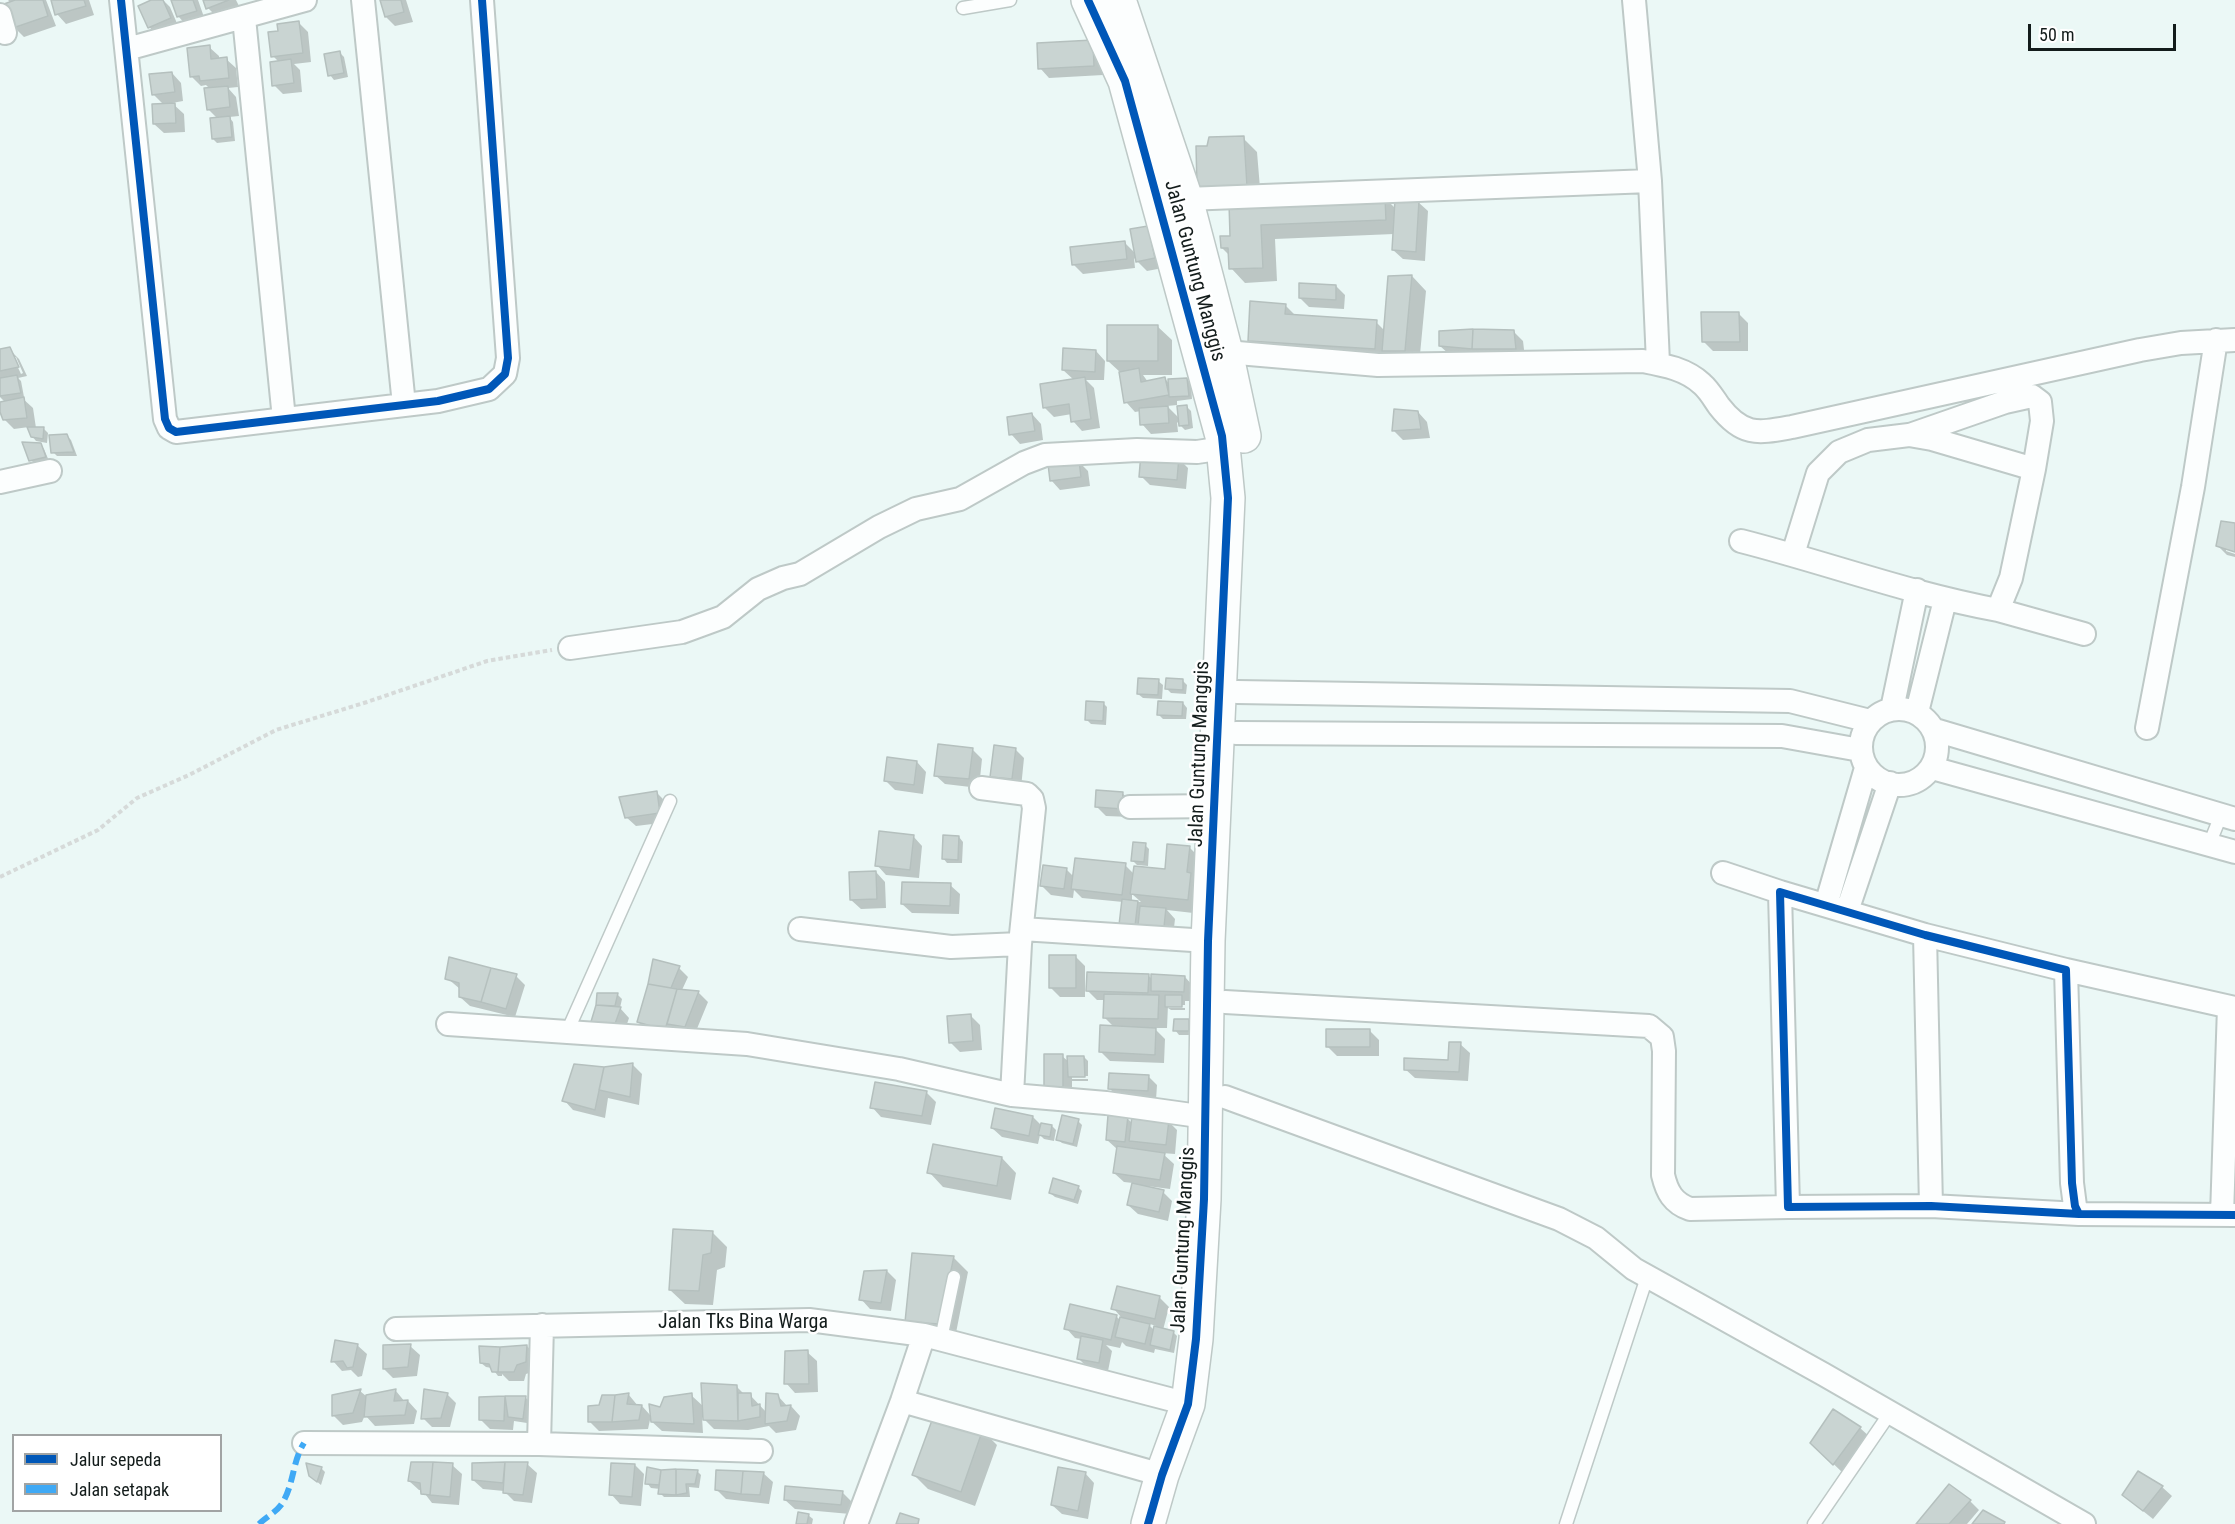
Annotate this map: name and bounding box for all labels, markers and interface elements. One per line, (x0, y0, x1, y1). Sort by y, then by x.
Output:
scale bar (2031, 12, 2180, 50)
text: 50 m (2039, 24, 2074, 45)
street label: Jalan Guntung Manggis (1158, 178, 1230, 364)
street label: Jalan Guntung Manggis (1185, 660, 1215, 848)
street label: Jalan Guntung Manggis (1167, 1146, 1201, 1334)
street label: Jalan Tks Bina Warga (658, 1311, 828, 1335)
legend (12, 1434, 222, 1512)
text: Jalur sepeda (70, 1449, 161, 1470)
text: Jalan setapak (70, 1479, 169, 1500)

